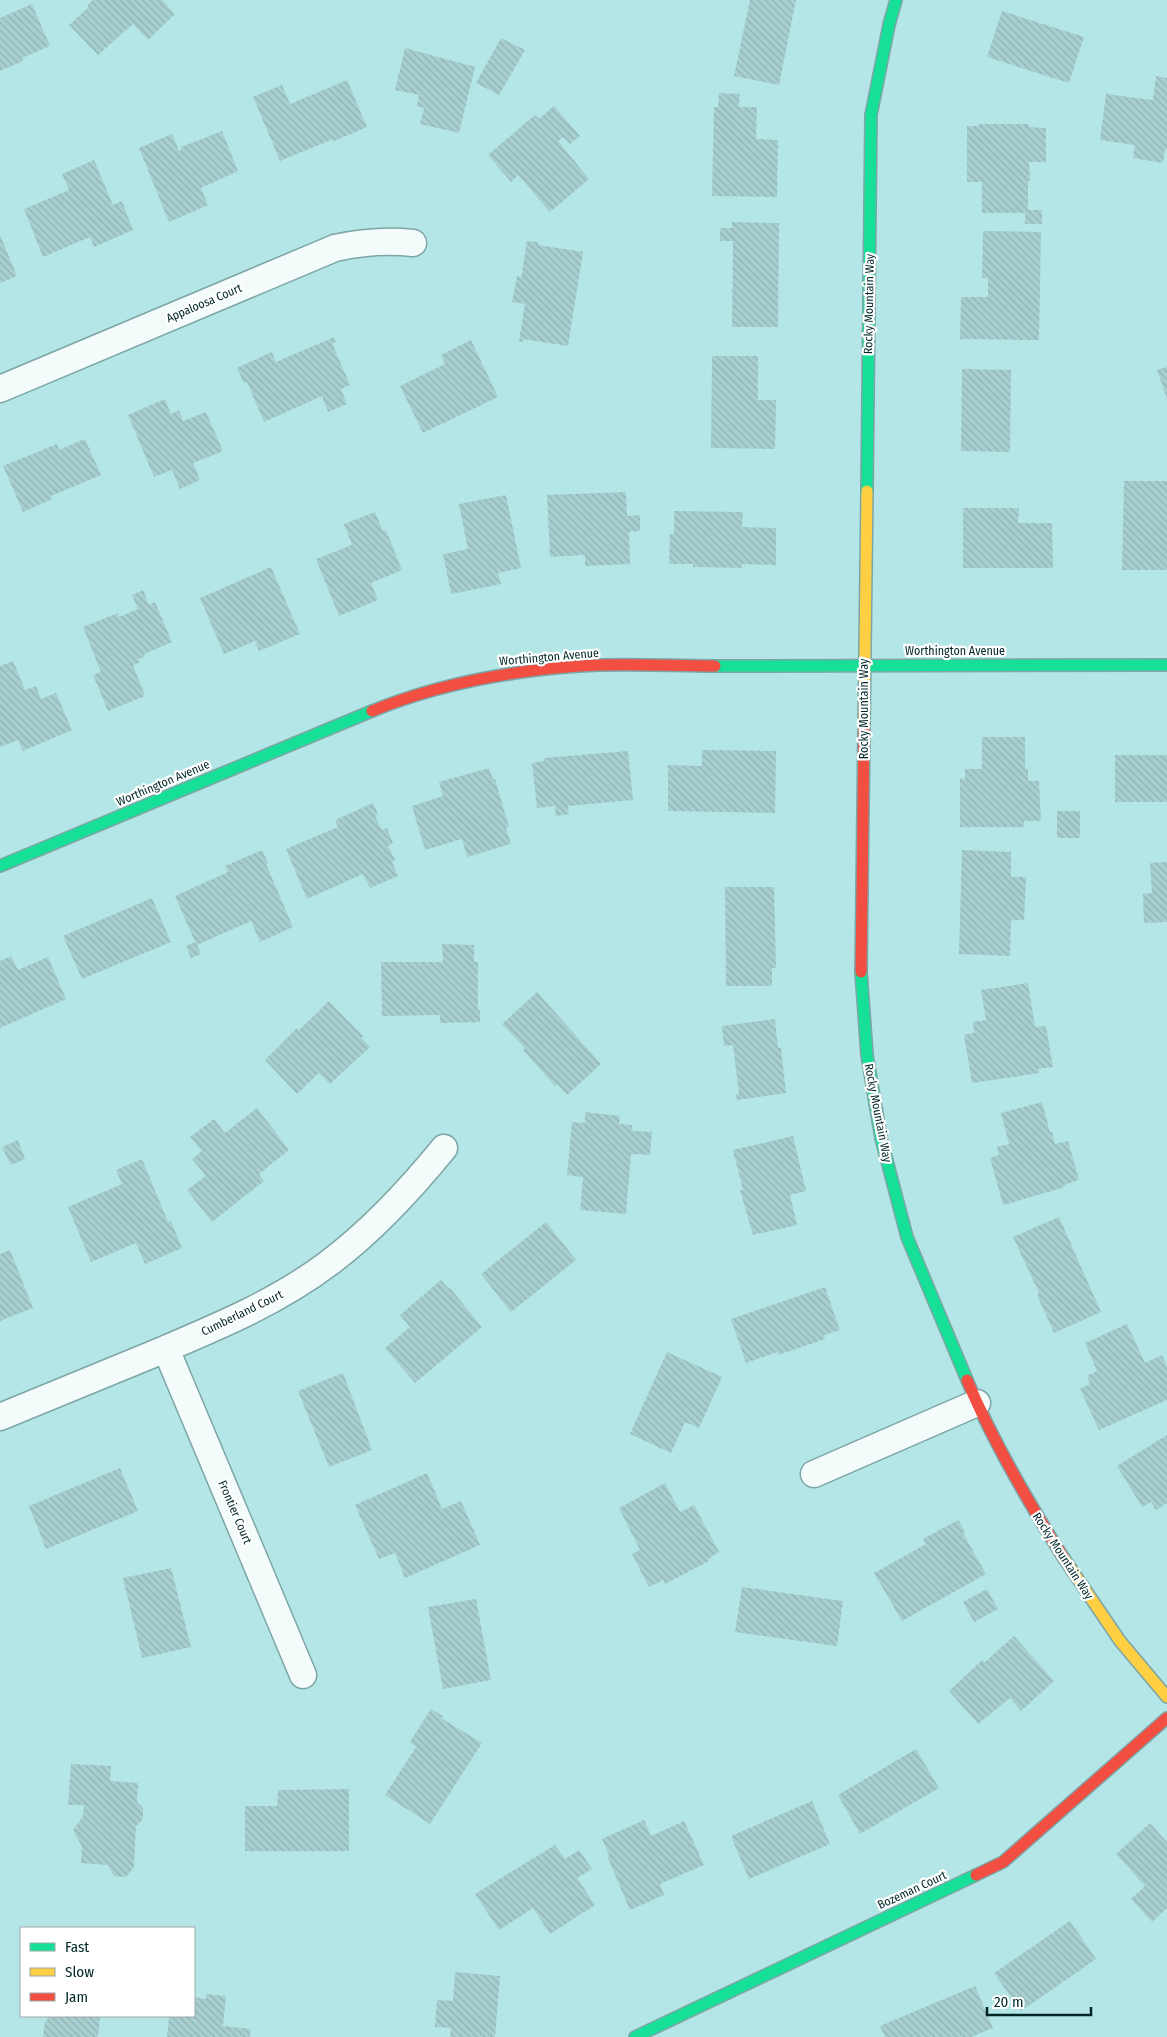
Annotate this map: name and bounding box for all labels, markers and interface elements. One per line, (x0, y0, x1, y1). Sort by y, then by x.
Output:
street label: Rocky Mountain Way (861, 253, 877, 354)
street label: Appaloosa Court (164, 281, 244, 325)
street label: Worthington Avenue (905, 644, 1005, 658)
street label: Worthington Avenue (499, 646, 599, 668)
street label: Rocky Mountain Way (857, 658, 871, 759)
street label: Worthington Avenue (114, 757, 212, 809)
street label: Rocky Mountain Way (862, 1062, 895, 1164)
street label: Cumberland Court (199, 1287, 285, 1339)
street label: Frontier Court (215, 1478, 255, 1546)
street label: Rocky Mountain Way (1030, 1510, 1097, 1603)
street label: Bozeman Court (875, 1868, 949, 1912)
legend (20, 1927, 195, 2017)
text: Fast (65, 1938, 89, 1956)
text: Slow (65, 1963, 94, 1981)
scale bar (987, 1984, 1091, 2016)
text: Jam (65, 1988, 88, 2006)
text: 20 m (994, 1993, 1024, 2011)

